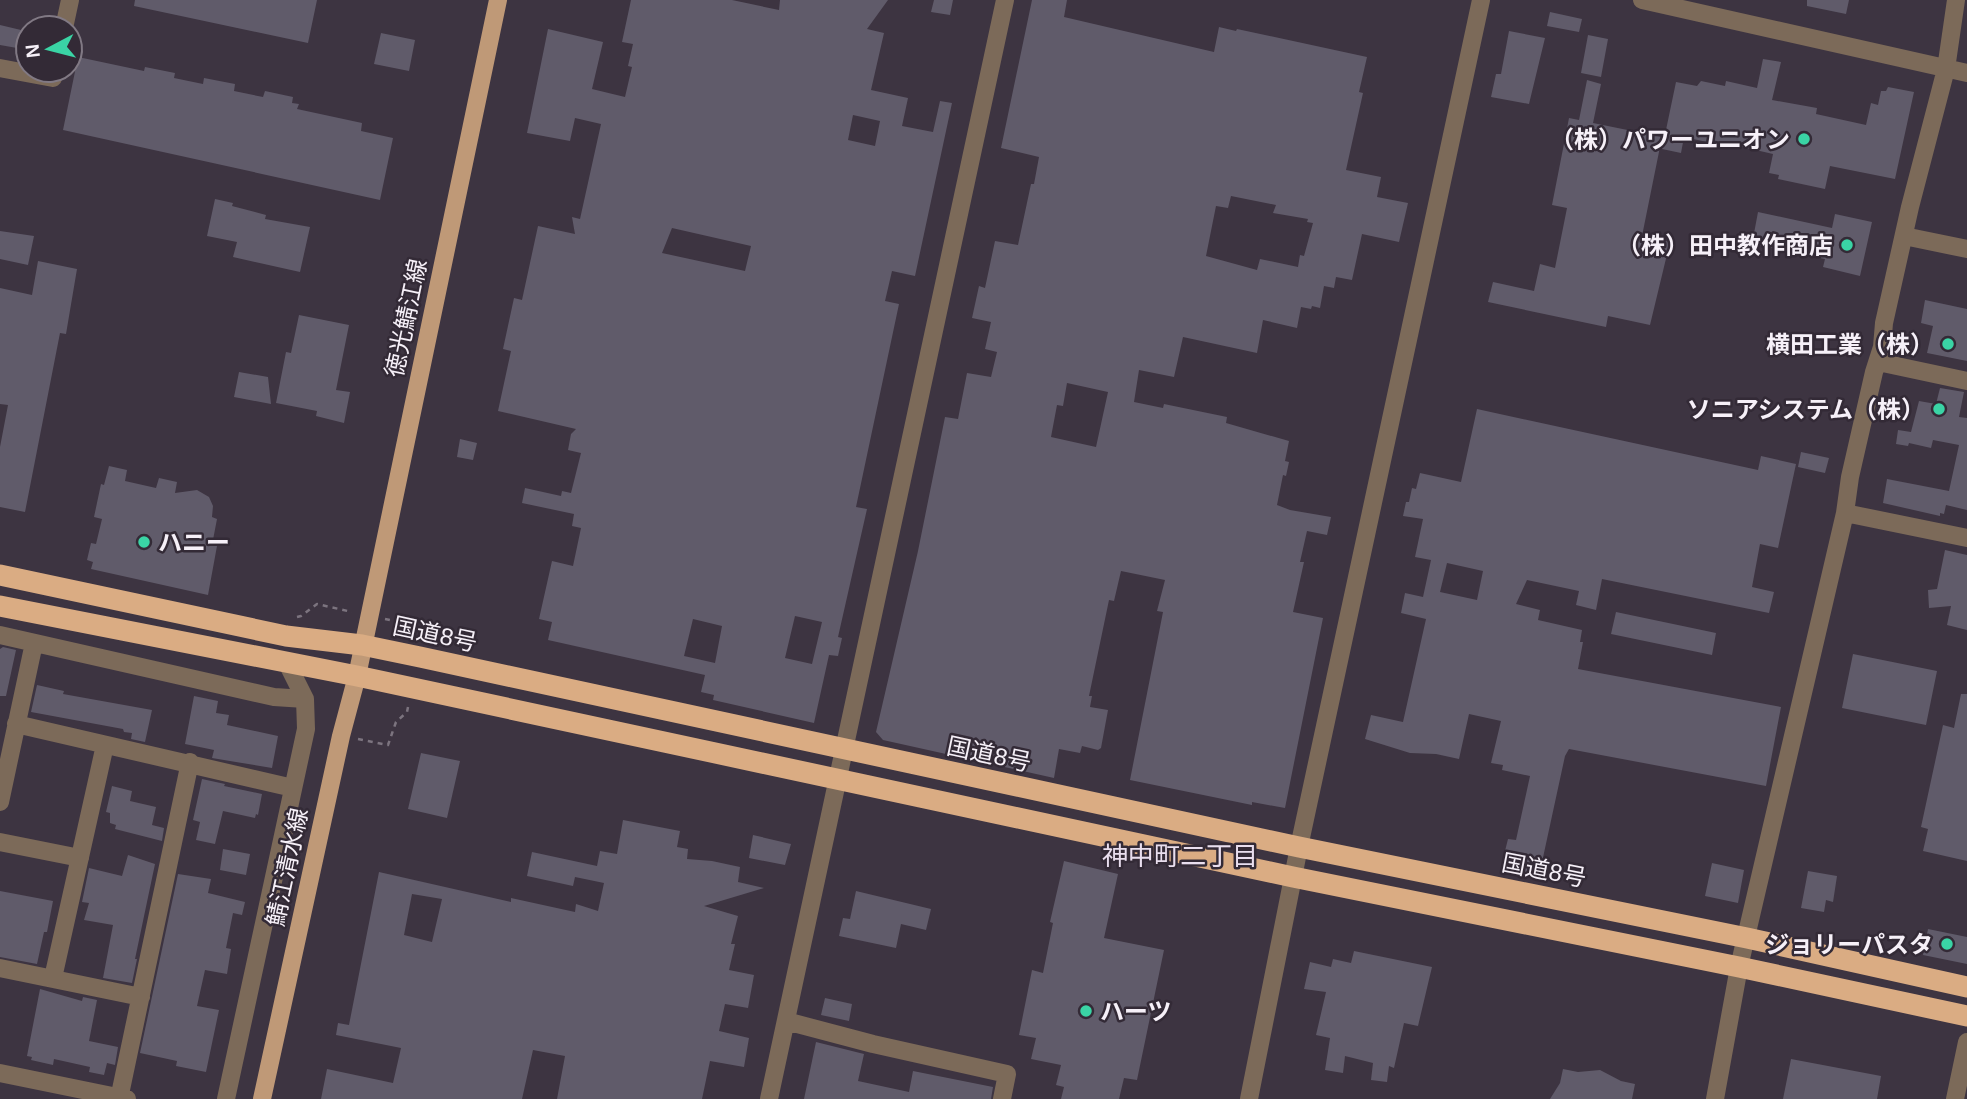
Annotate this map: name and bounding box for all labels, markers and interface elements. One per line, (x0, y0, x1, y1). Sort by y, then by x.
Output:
north arrow (14, 14, 84, 84)
text: N (21, 43, 44, 59)
place label: （株）パワーユニオン (1550, 126, 1790, 153)
marker: （株）パワーユニオン (1796, 131, 1812, 147)
place label: （株）田中教作商店 (1617, 232, 1833, 259)
marker: （株）田中教作商店 (1839, 237, 1855, 253)
street label: 徳光鯖江線 (380, 257, 432, 379)
place label: 横田工業（株） (1766, 331, 1934, 358)
marker: 横田工業（株） (1940, 336, 1956, 352)
place label: ソニアシステム（株） (1687, 396, 1925, 423)
marker: ソニアシステム（株） (1931, 401, 1947, 417)
place label: ハニー (158, 529, 230, 556)
marker: ハニー (136, 534, 152, 550)
street label: 国道8号 (390, 612, 480, 656)
street label: 国道8号 (944, 732, 1034, 776)
street label: 鯖江清水線 (261, 806, 313, 928)
district label: 神中町二丁目 (1102, 841, 1258, 871)
street label: 国道8号 (1500, 849, 1588, 891)
place label: ジョリーパスタ (1765, 931, 1933, 958)
marker: ジョリーパスタ (1939, 936, 1955, 952)
place label: ハーツ (1100, 998, 1172, 1025)
marker: ハーツ (1078, 1003, 1094, 1019)

